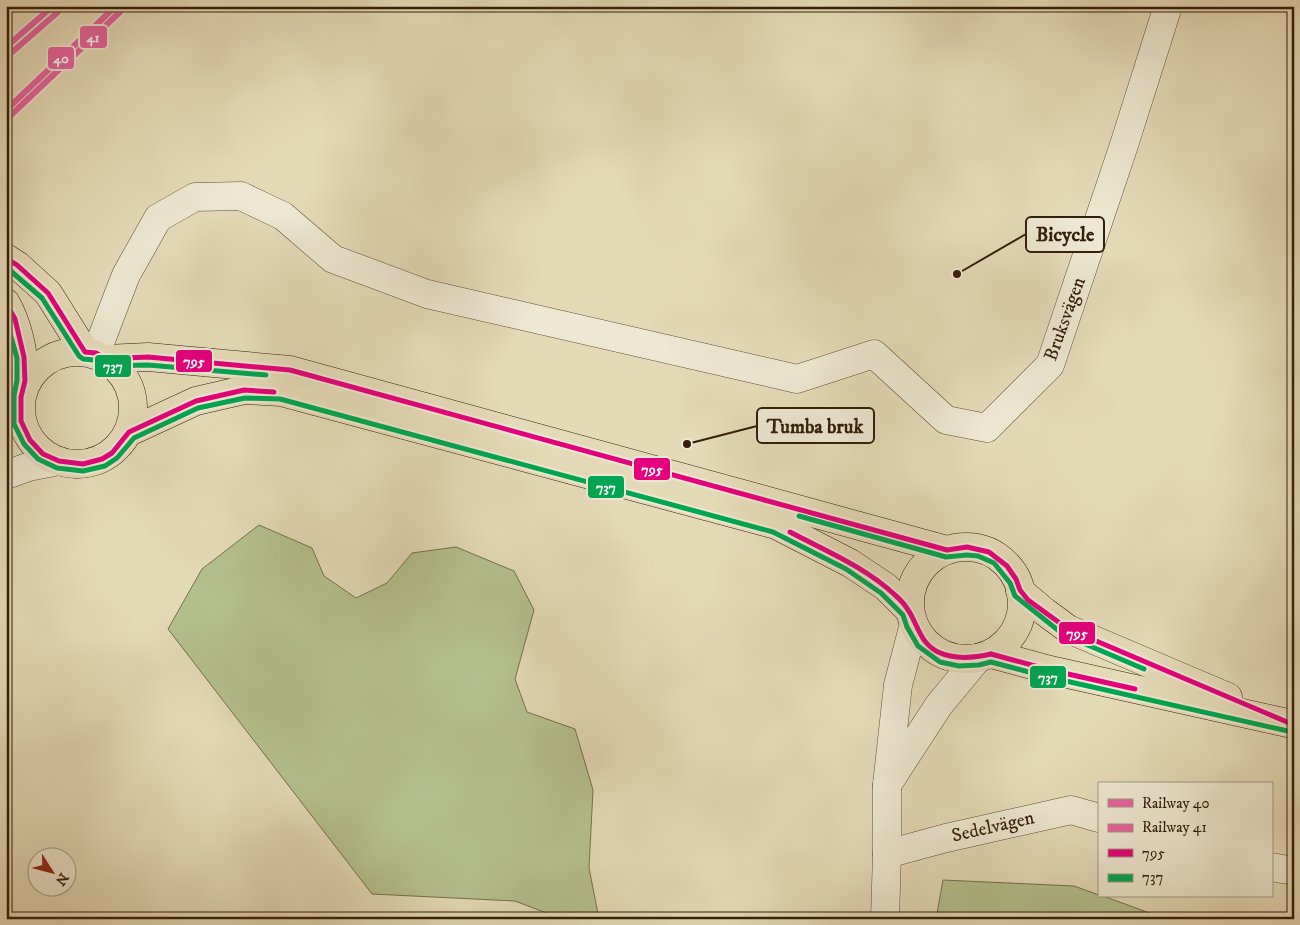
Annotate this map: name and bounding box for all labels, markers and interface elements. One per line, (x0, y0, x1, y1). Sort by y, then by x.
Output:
line badge: 41 (79, 25, 108, 49)
text: 41 (85, 29, 100, 47)
line badge: 40 (47, 46, 75, 70)
text: 40 (52, 50, 69, 68)
callout: Bicycle (1026, 217, 1104, 252)
text: Bicycle (1036, 223, 1095, 248)
street label: Bruksvägen (1039, 274, 1091, 364)
line badge: 795 (175, 349, 213, 373)
text: 795 (183, 353, 205, 371)
line badge: 737 (94, 354, 132, 378)
text: 737 (103, 358, 123, 376)
callout: Tumba bruk (757, 408, 874, 443)
text: Tumba bruk (766, 415, 864, 440)
line badge: 795 (633, 457, 671, 481)
text: 795 (641, 461, 663, 479)
line badge: 737 (587, 475, 625, 499)
text: 737 (596, 479, 616, 497)
line badge: 795 (1058, 621, 1096, 645)
text: 795 (1066, 625, 1088, 643)
line badge: 737 (1029, 665, 1067, 689)
text: 737 (1038, 669, 1058, 687)
legend (1098, 782, 1272, 898)
text: Railway 40 (1142, 794, 1210, 813)
street label: Sedelvägen (949, 806, 1037, 848)
text: Railway 41 (1142, 818, 1207, 837)
text: 795 (1142, 844, 1165, 863)
north arrow (28, 848, 78, 898)
text: 737 (1142, 868, 1163, 887)
text: N (51, 869, 72, 889)

